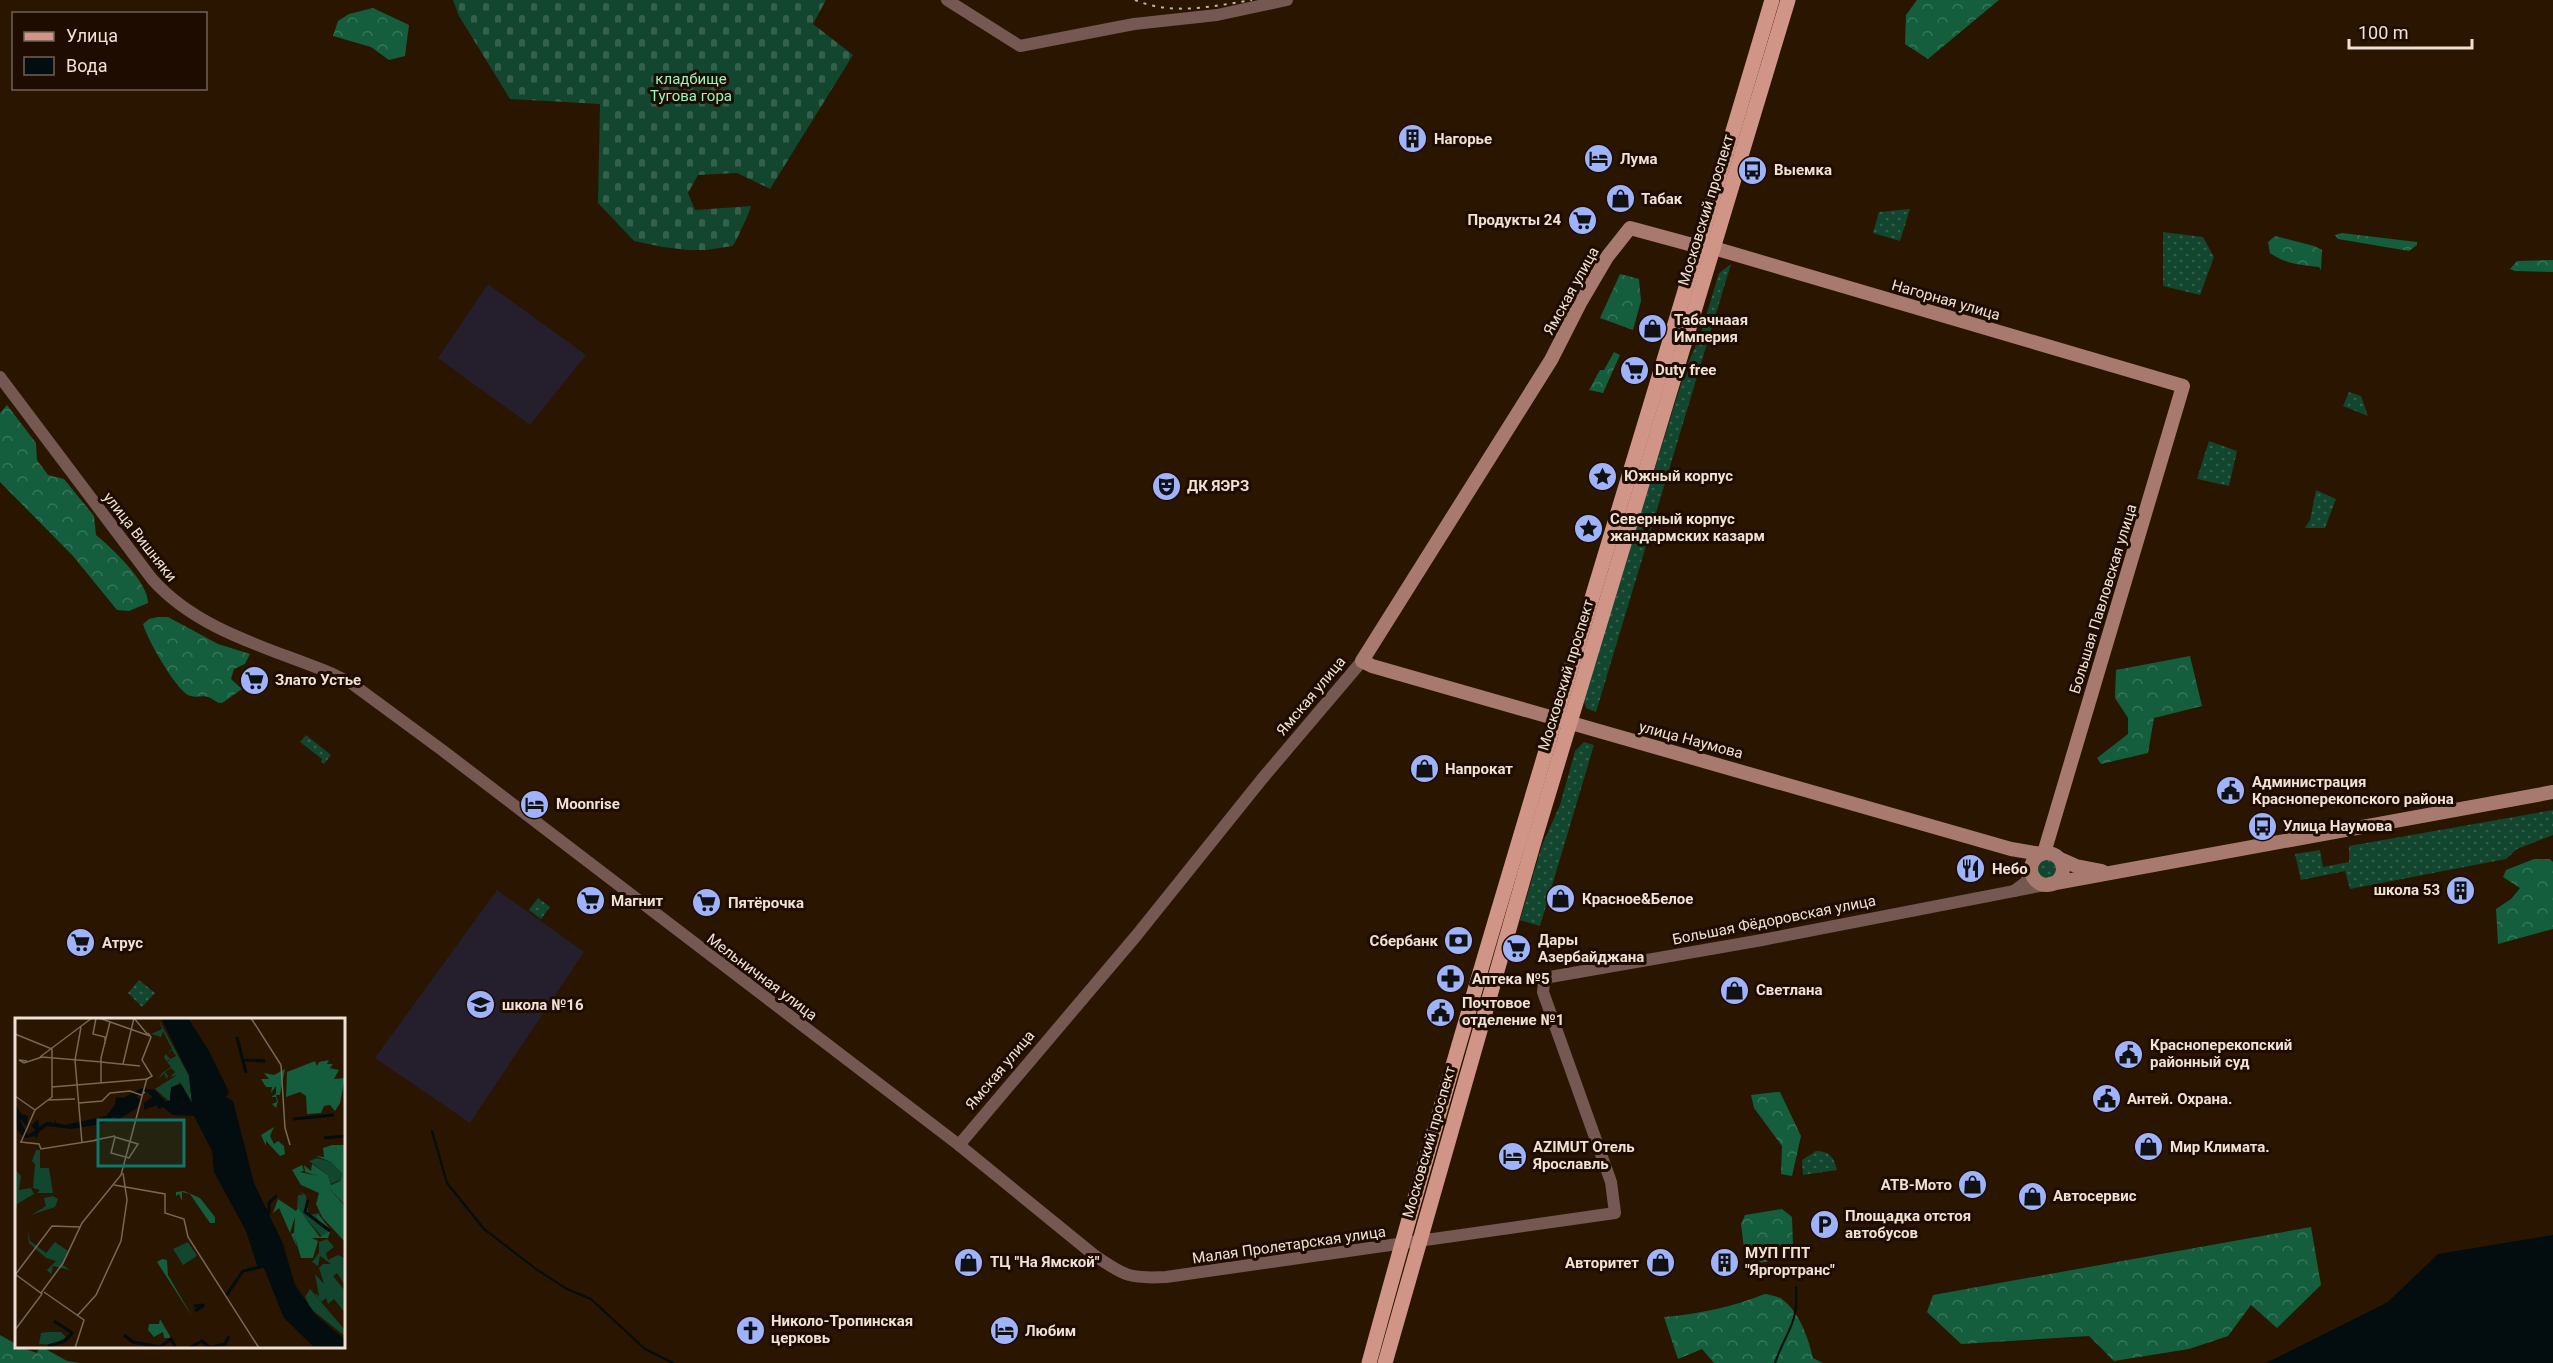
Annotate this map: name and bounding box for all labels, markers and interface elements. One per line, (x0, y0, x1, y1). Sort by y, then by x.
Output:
legend (12, 12, 207, 90)
scale bar (2349, 12, 2472, 50)
text: 100 m (2358, 22, 2409, 43)
text: Улица (66, 25, 118, 46)
text: Вода (66, 55, 108, 76)
park label: кладбище Тугова гора (650, 70, 732, 105)
building icon: Нагорье (1397, 123, 1429, 155)
place label: Нагорье (1434, 130, 1492, 148)
street label: Московский проспект (1674, 132, 1738, 288)
hotel icon: Лума (1583, 143, 1615, 175)
place label: Лума (1620, 150, 1658, 168)
bus stop icon: Выемка (1737, 154, 1769, 186)
place label: Выемка (1774, 161, 1832, 179)
shop icon: Табак (1604, 183, 1636, 215)
place label: Табак (1641, 190, 1683, 208)
supermarket icon: Продукты 24 (1566, 204, 1598, 236)
place label: Продукты 24 (1468, 211, 1561, 229)
street label: Ямская улица (1539, 244, 1603, 338)
street label: Нагорная улица (1890, 276, 2002, 324)
place label: Табачнаая Империя (1674, 311, 1748, 346)
shop icon: Табачнаая Империя (1637, 313, 1669, 345)
supermarket icon: Duty free (1618, 354, 1650, 386)
place label: Duty free (1655, 361, 1716, 379)
place icon: Южный корпус (1587, 460, 1619, 492)
place label: Южный корпус (1624, 467, 1733, 485)
theatre icon: ДК ЯЭРЗ (1150, 470, 1182, 502)
place label: ДК ЯЭРЗ (1187, 477, 1249, 495)
street label: улица Вишняки (99, 489, 181, 585)
street label: Большая Павловская улица (2066, 502, 2140, 696)
place label: Северный корпус жандармских казарм (1610, 510, 1765, 545)
place icon: Северный корпус жандармских казарм (1573, 512, 1605, 544)
street label: Московский проспект (1534, 597, 1598, 753)
street label: Ямская улица (1273, 653, 1349, 739)
supermarket icon: Злато Устье (238, 664, 270, 696)
place label: Злато Устье (275, 671, 361, 689)
street label: улица Наумова (1637, 717, 1745, 763)
shop icon: Напрокат (1408, 753, 1440, 785)
place label: Напрокат (1445, 760, 1513, 778)
place label: Администрация Красноперекопского района (2252, 773, 2454, 808)
public building icon: Администрация Красноперекопского района (2215, 775, 2247, 807)
hotel icon: Moonrise (519, 788, 551, 820)
place label: Moonrise (556, 795, 620, 813)
bus stop icon: Улица Наумова (2246, 810, 2278, 842)
place label: Улица Наумова (2283, 817, 2392, 835)
restaurant icon: Небо (1955, 853, 1987, 885)
place label: Небо (1992, 860, 2028, 878)
building icon: школа 53 (2445, 874, 2477, 906)
place label: школа 53 (2374, 881, 2440, 899)
shop icon: Красное&Белое (1545, 883, 1577, 915)
supermarket icon: Магнит (574, 885, 606, 917)
supermarket icon: Пятёрочка (691, 887, 723, 919)
place label: Красное&Белое (1582, 890, 1693, 908)
street label: Большая Фёдоровская улица (1671, 891, 1877, 949)
place label: Магнит (611, 892, 663, 910)
place label: Пятёрочка (728, 894, 804, 912)
bank icon: Сбербанк (1443, 925, 1475, 957)
supermarket icon: Атрус (65, 927, 97, 959)
street label: Мельничная улица (703, 930, 821, 1024)
place label: Дары Азербайджана (1538, 931, 1644, 966)
place label: Сбербанк (1370, 932, 1439, 950)
supermarket icon: Дары Азербайджана (1501, 933, 1533, 965)
place label: Атрус (102, 934, 143, 952)
pharmacy icon: Аптека №5 (1435, 963, 1467, 995)
place label: Аптека №5 (1472, 970, 1550, 988)
shop icon: Светлана (1719, 974, 1751, 1006)
place label: Светлана (1756, 981, 1823, 999)
school or university icon: школа №16 (465, 989, 497, 1021)
place label: Почтовое отделение №1 (1462, 994, 1564, 1029)
place label: школа №16 (502, 996, 584, 1014)
public building icon: Почтовое отделение №1 (1425, 996, 1457, 1028)
inset map (15, 1018, 345, 1348)
street label: Ямская улица (962, 1027, 1038, 1113)
place label: Красноперекопский районный суд (2150, 1036, 2292, 1071)
public building icon: Красноперекопский районный суд (2113, 1038, 2145, 1070)
street label: Московский проспект (1399, 1064, 1459, 1220)
public building icon: Антей. Охрана. (2090, 1083, 2122, 1115)
place label: Антей. Охрана. (2127, 1090, 2232, 1108)
shop icon: Мир Климата. (2133, 1131, 2165, 1163)
place label: AZIMUT Отель Ярославль (1532, 1138, 1635, 1173)
place label: Мир Климата. (2170, 1138, 2270, 1156)
hotel icon: AZIMUT Отель Ярославль (1496, 1140, 1528, 1172)
shop icon: АТВ-Мото (1957, 1169, 1989, 1201)
place label: АТВ-Мото (1881, 1176, 1952, 1194)
shop icon: Автосервис (2016, 1180, 2048, 1212)
place label: Автосервис (2053, 1187, 2137, 1205)
place label: Площадка отстоя автобусов (1845, 1207, 1971, 1242)
parking icon: Площадка отстоя автобусов (1808, 1209, 1840, 1241)
street label: Малая Пролетарская улица (1191, 1223, 1387, 1267)
place label: МУП ГПТ "Яргортранс" (1745, 1244, 1835, 1279)
shop icon: ТЦ "На Ямской" (953, 1246, 985, 1278)
building icon: МУП ГПТ "Яргортранс" (1708, 1246, 1740, 1278)
shop icon: Авторитет (1644, 1247, 1676, 1279)
place label: ТЦ "На Ямской" (990, 1253, 1100, 1271)
place label: Авторитет (1565, 1254, 1639, 1272)
place label: Николо-Тропинская церковь (771, 1312, 913, 1347)
church icon: Николо-Тропинская церковь (734, 1314, 766, 1346)
hotel icon: Любим (988, 1315, 1020, 1347)
place label: Любим (1025, 1322, 1076, 1340)

